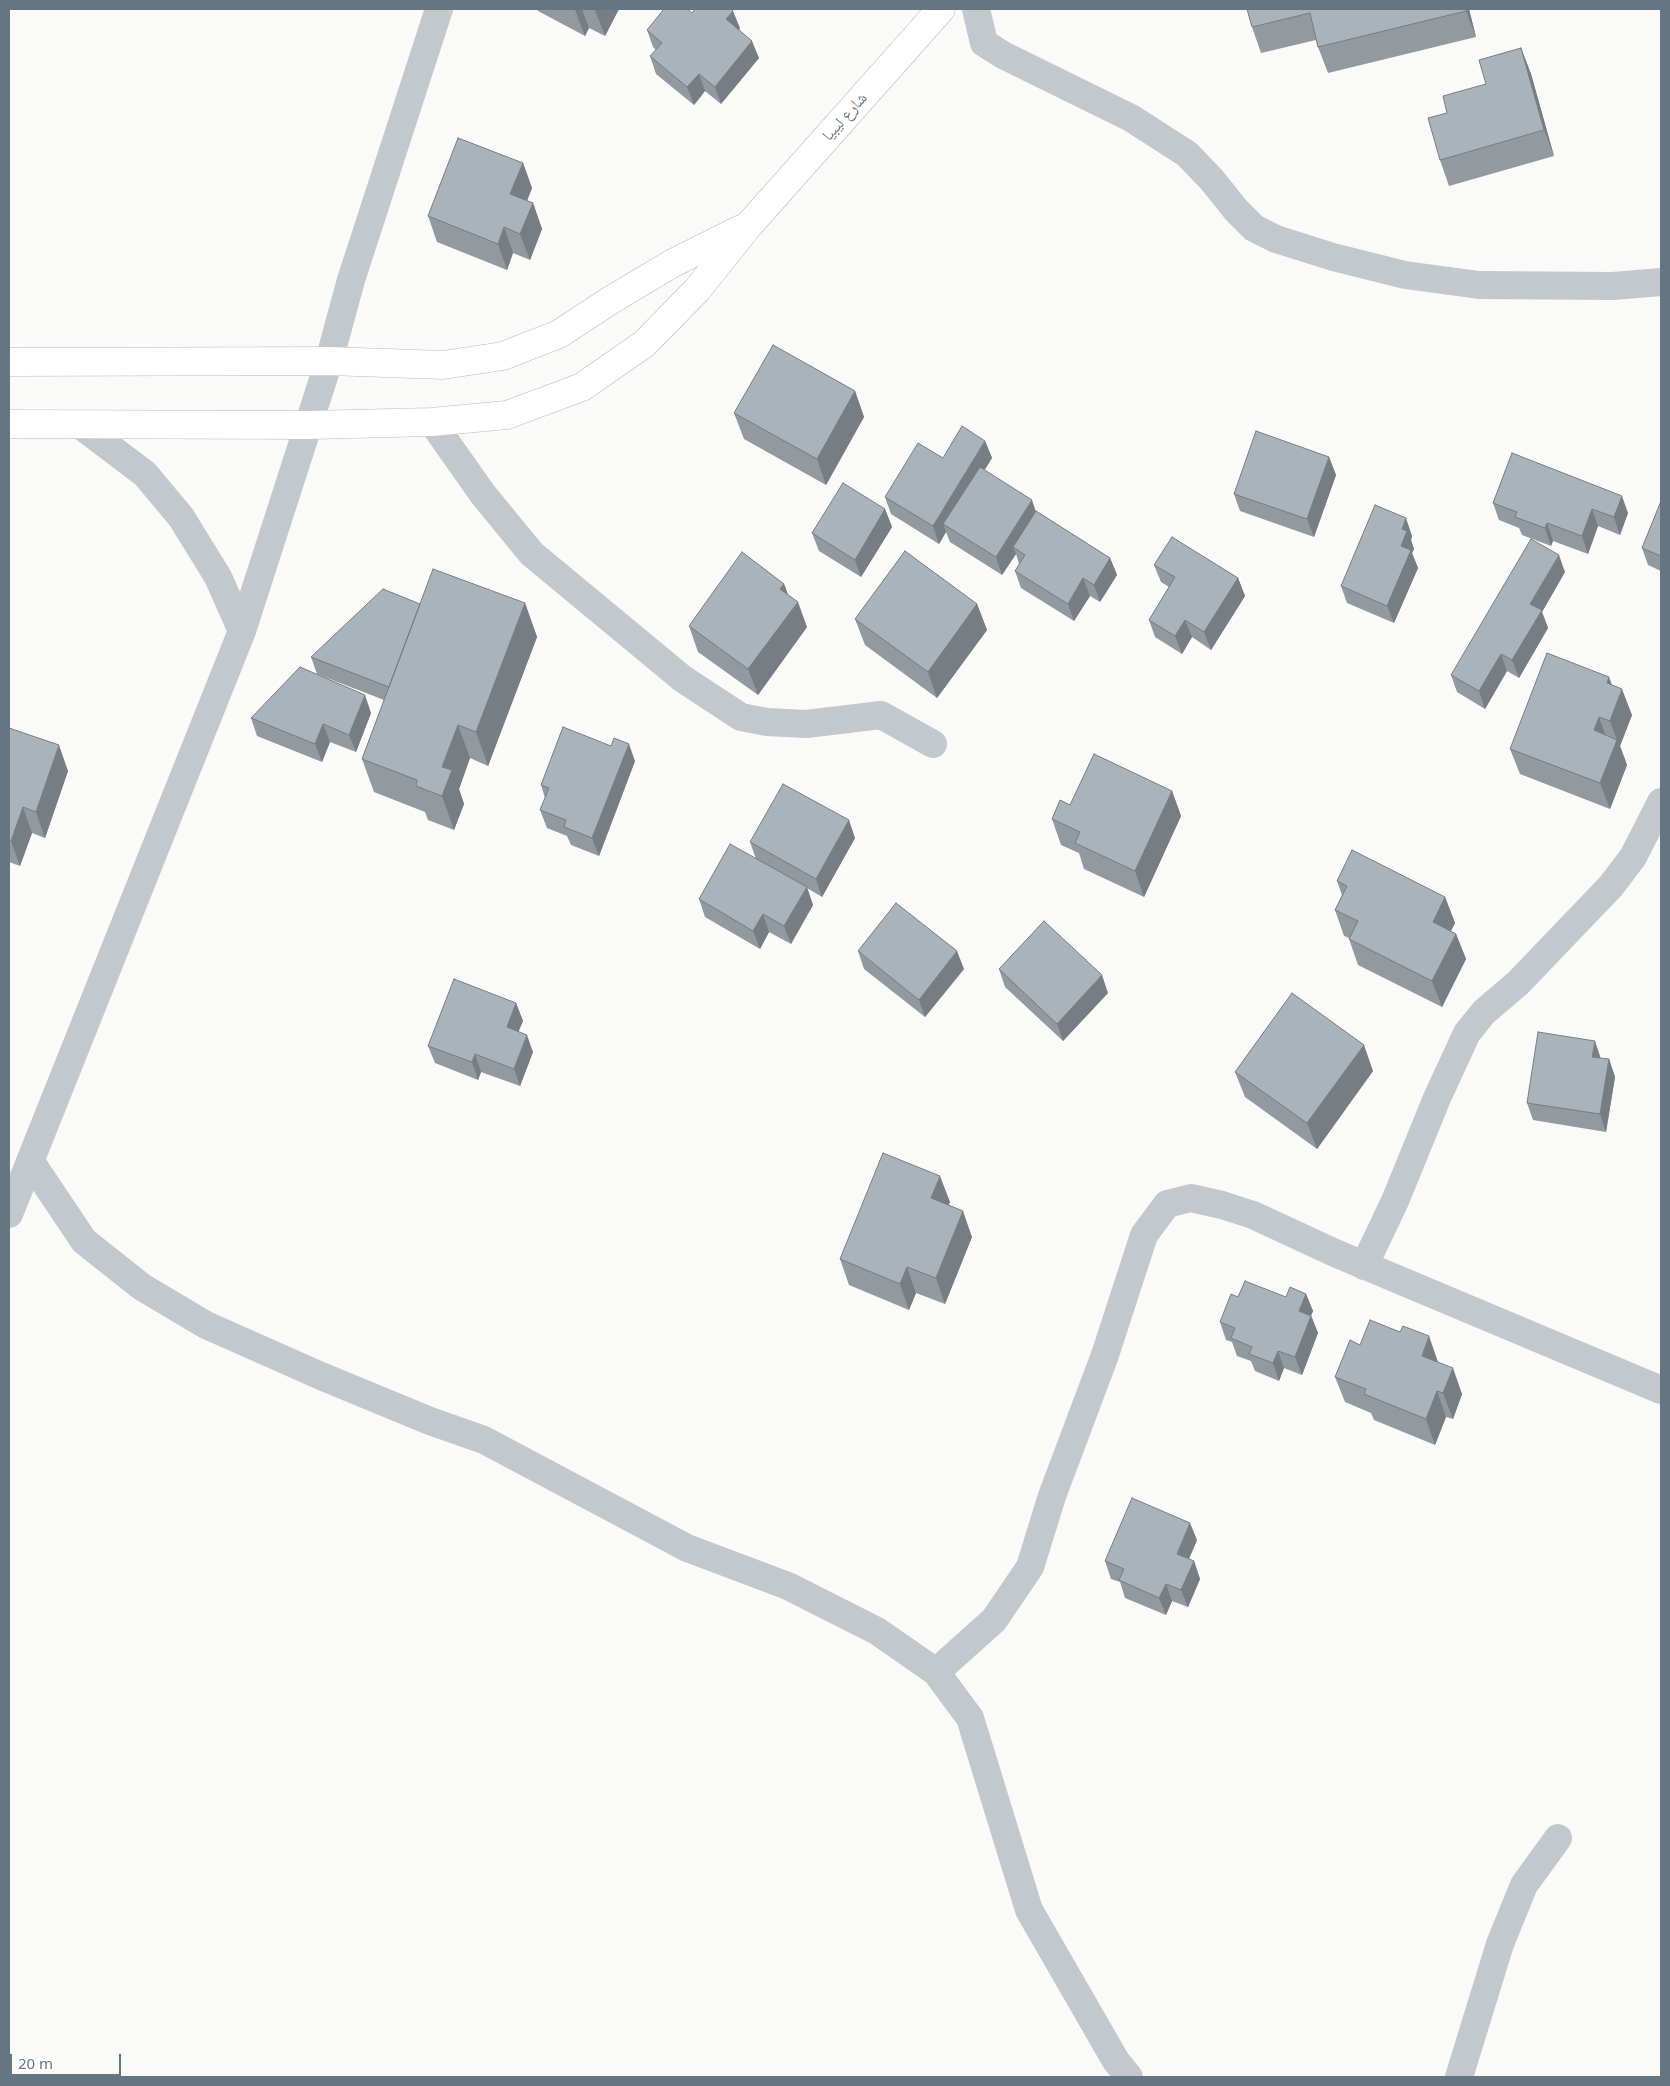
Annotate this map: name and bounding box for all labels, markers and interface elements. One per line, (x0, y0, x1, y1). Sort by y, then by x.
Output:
street label: شارع ليبيا (818, 89, 872, 145)
scale bar (12, 2044, 124, 2076)
text: 20 m (18, 2053, 53, 2073)

